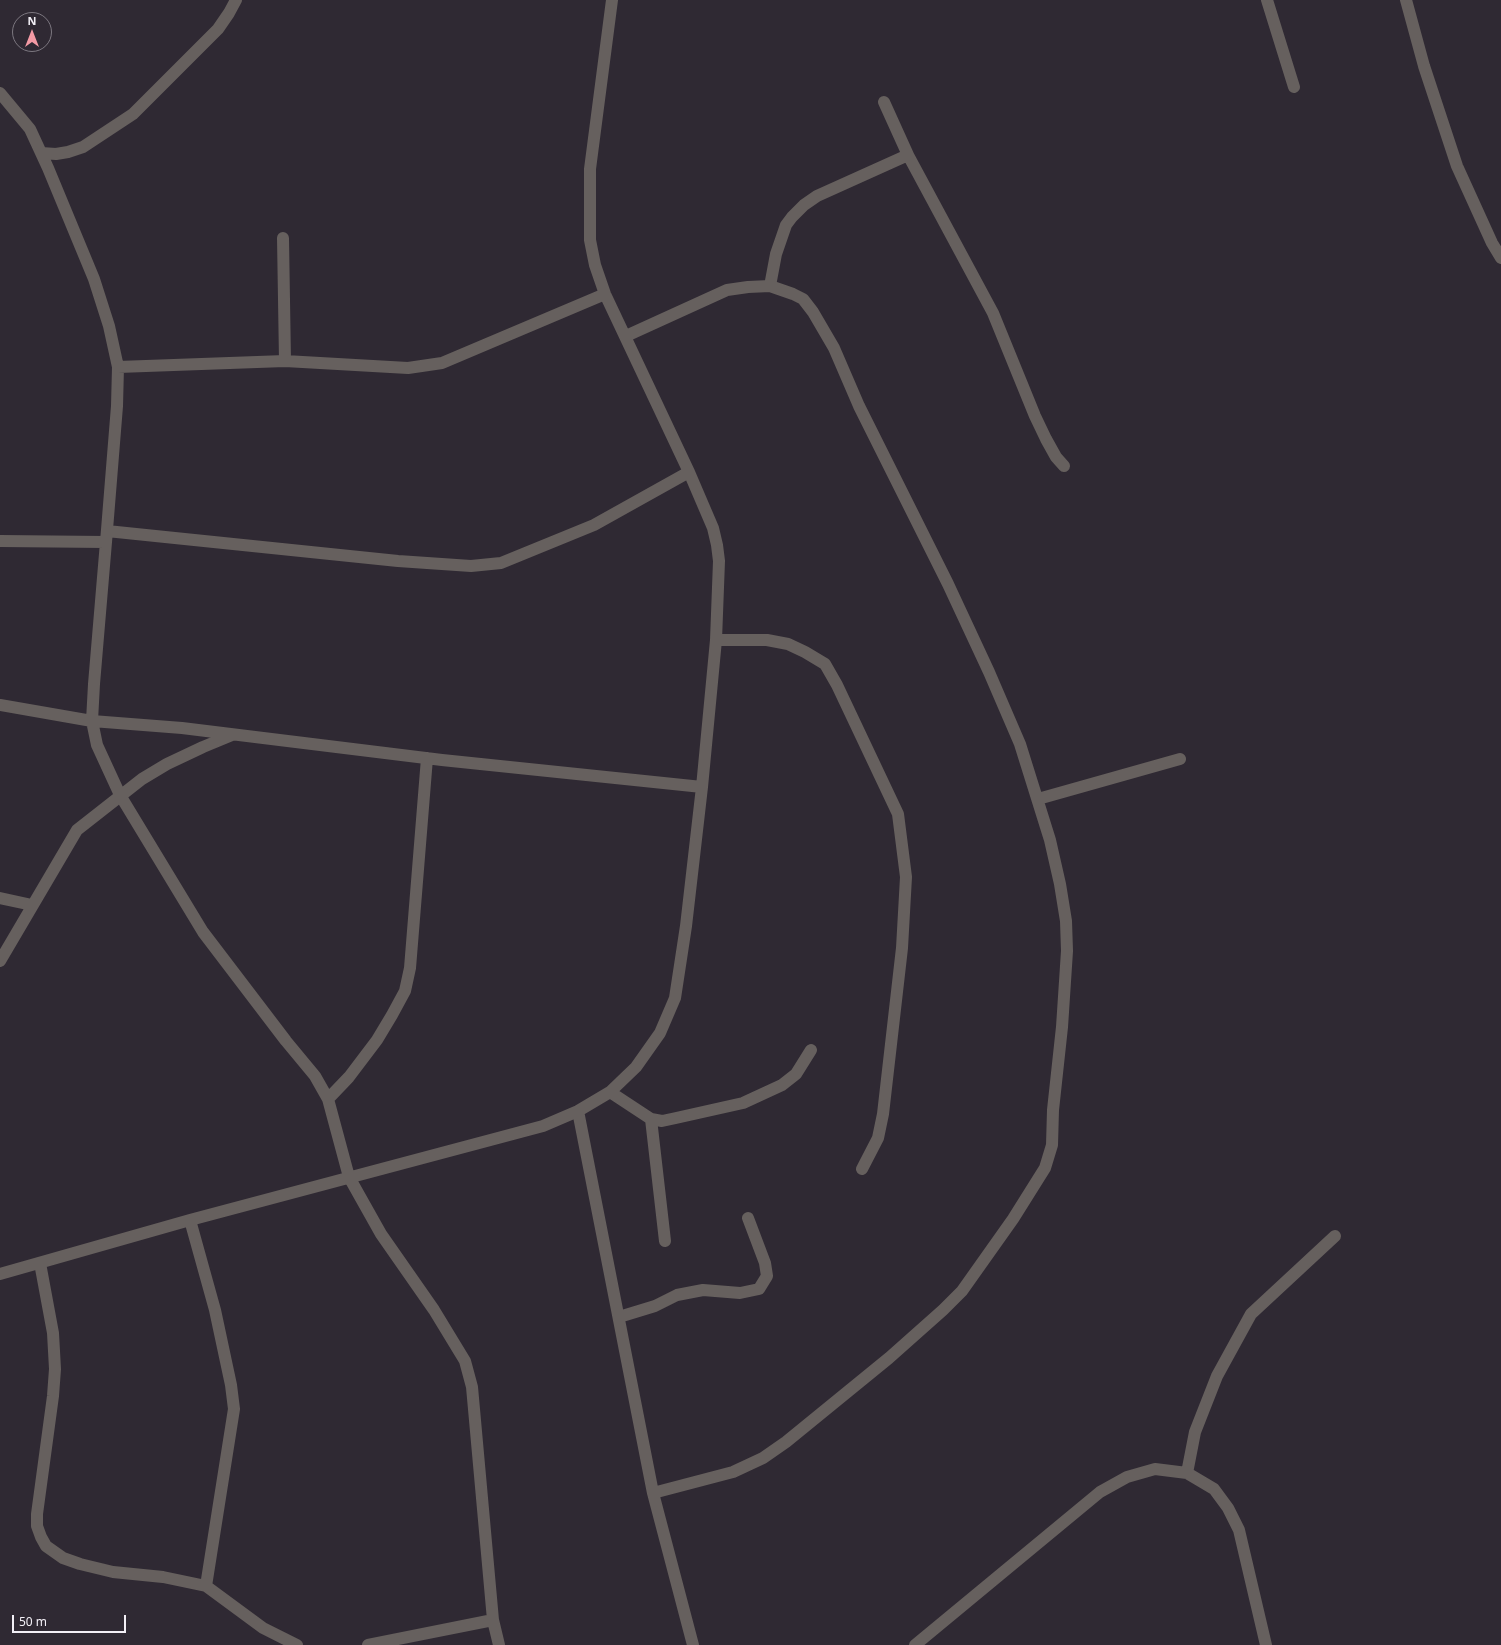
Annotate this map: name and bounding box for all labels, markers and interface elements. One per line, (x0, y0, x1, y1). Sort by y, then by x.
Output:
north arrow (12, 12, 52, 52)
text: N (28, 13, 36, 28)
scale bar (14, 1607, 128, 1633)
text: 50 m (19, 1613, 47, 1630)

